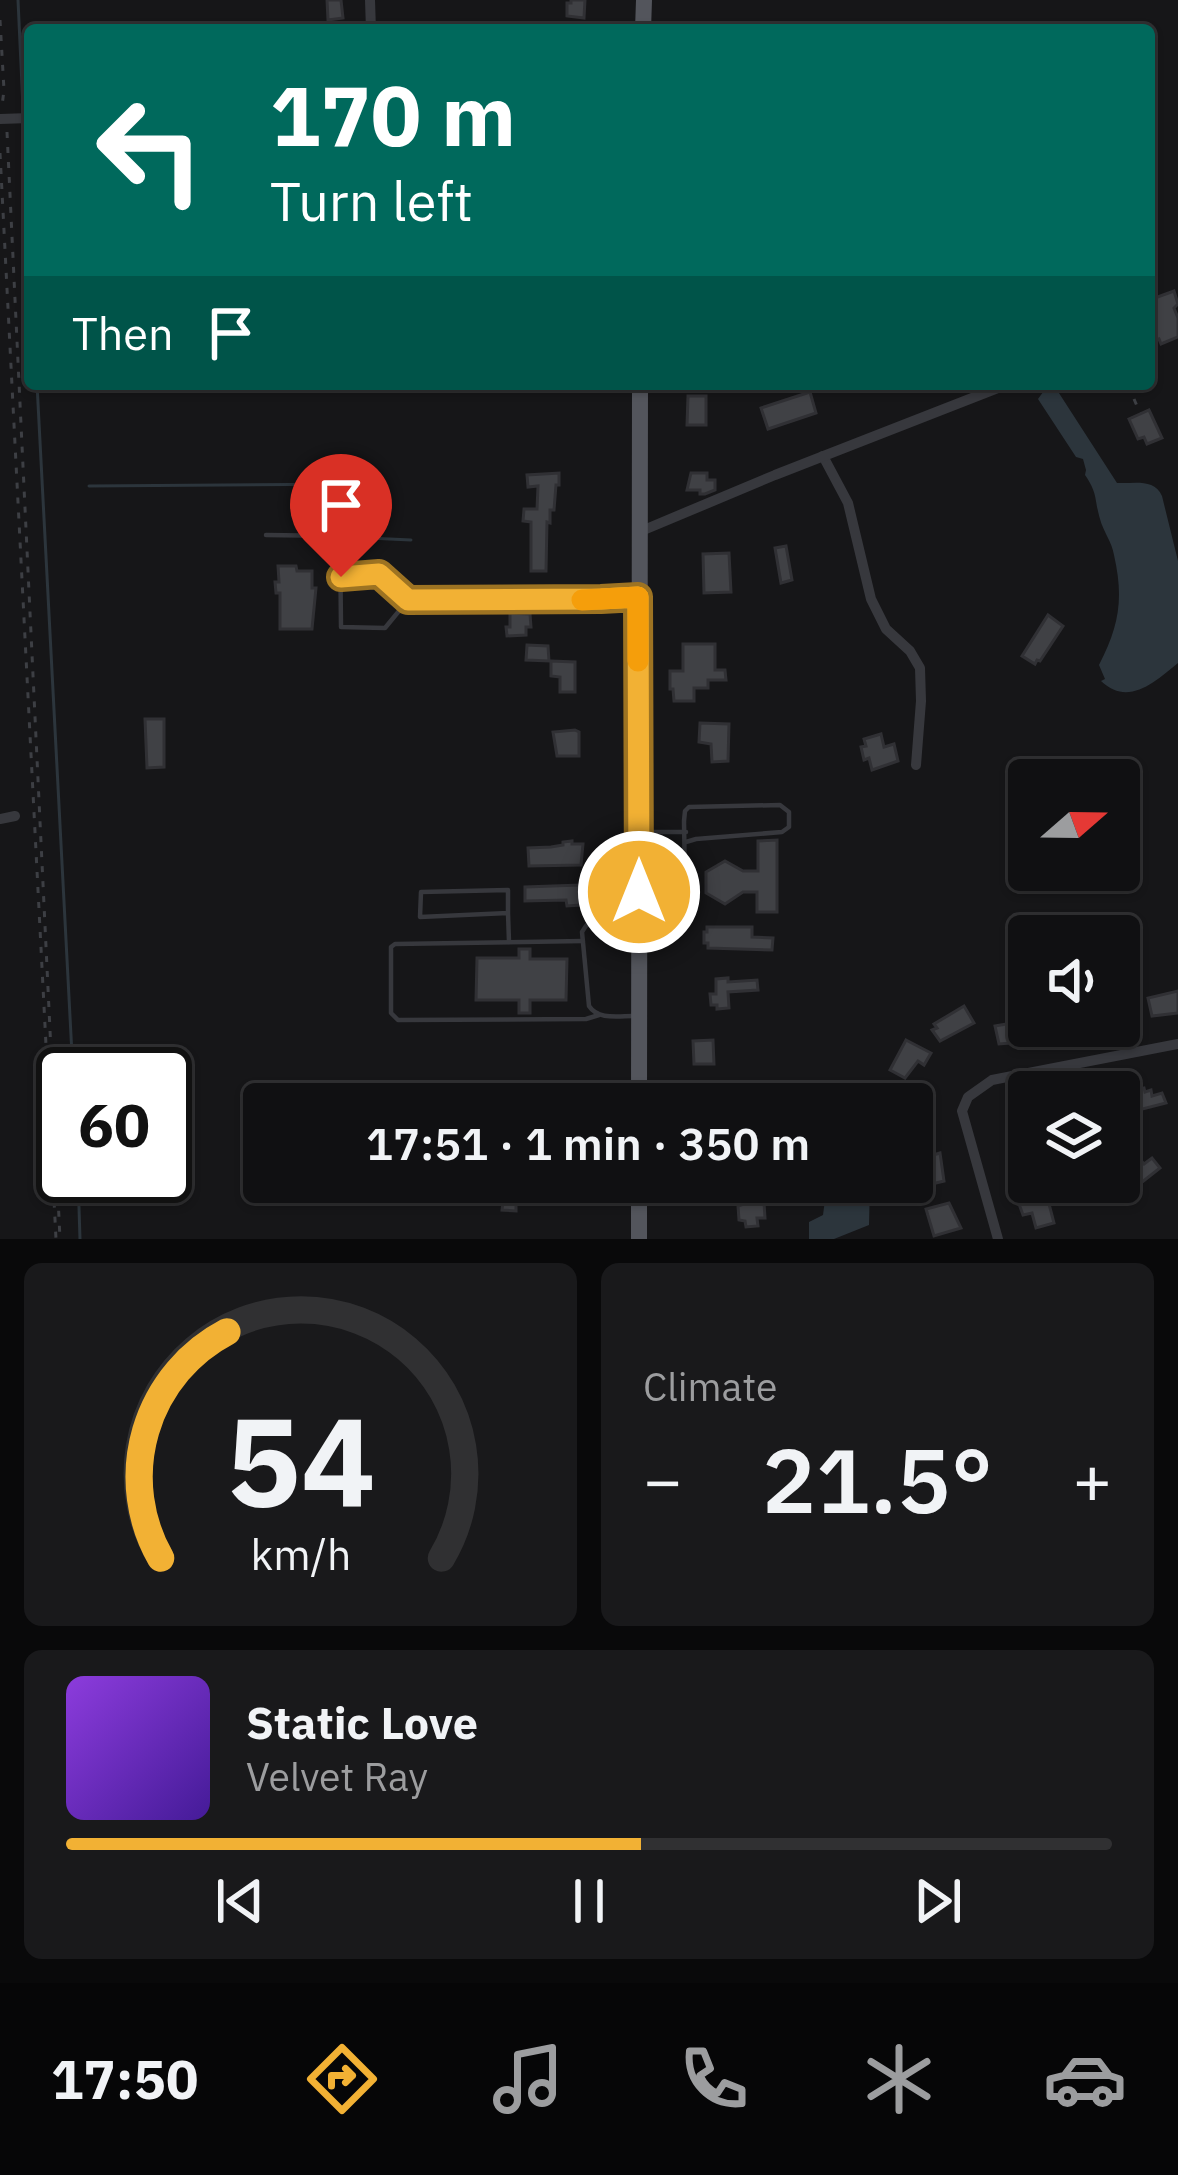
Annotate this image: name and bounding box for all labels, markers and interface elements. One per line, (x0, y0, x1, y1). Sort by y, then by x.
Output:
text: 170 m (270, 60, 516, 169)
icon: left (72, 72, 228, 228)
text: Turn left (270, 166, 473, 236)
icon: arrive (198, 300, 264, 366)
text: Then (72, 304, 174, 362)
pin (290, 454, 392, 577)
icon: arrive (308, 472, 374, 538)
north arrow (1008, 759, 1140, 891)
map controls (1008, 759, 1140, 1203)
position arrow (576, 829, 702, 955)
button: sound (1008, 915, 1140, 1047)
speed limit sign: 60 (36, 1047, 192, 1203)
button: layers (1008, 1071, 1140, 1203)
text: 17:51 · 1 min · 350 m (366, 1114, 810, 1172)
text: Climate (643, 1361, 777, 1412)
text: 54 (226, 1379, 375, 1541)
text: 21.5° (762, 1421, 993, 1538)
text: − (643, 1436, 683, 1522)
text: + (1072, 1436, 1112, 1522)
text: km/h (250, 1525, 351, 1581)
text: Static Love (246, 1693, 478, 1751)
text: Velvet Ray (246, 1751, 428, 1802)
icon: previous (207, 1868, 273, 1934)
icon: pause (556, 1868, 622, 1934)
icon: next (905, 1868, 971, 1934)
icon: directions (300, 2037, 384, 2121)
icon: music (486, 2037, 570, 2121)
icon: phone (672, 2037, 756, 2121)
icon: climate (857, 2037, 941, 2121)
icon: car (1043, 2037, 1127, 2121)
text: 17:50 (51, 2044, 198, 2114)

